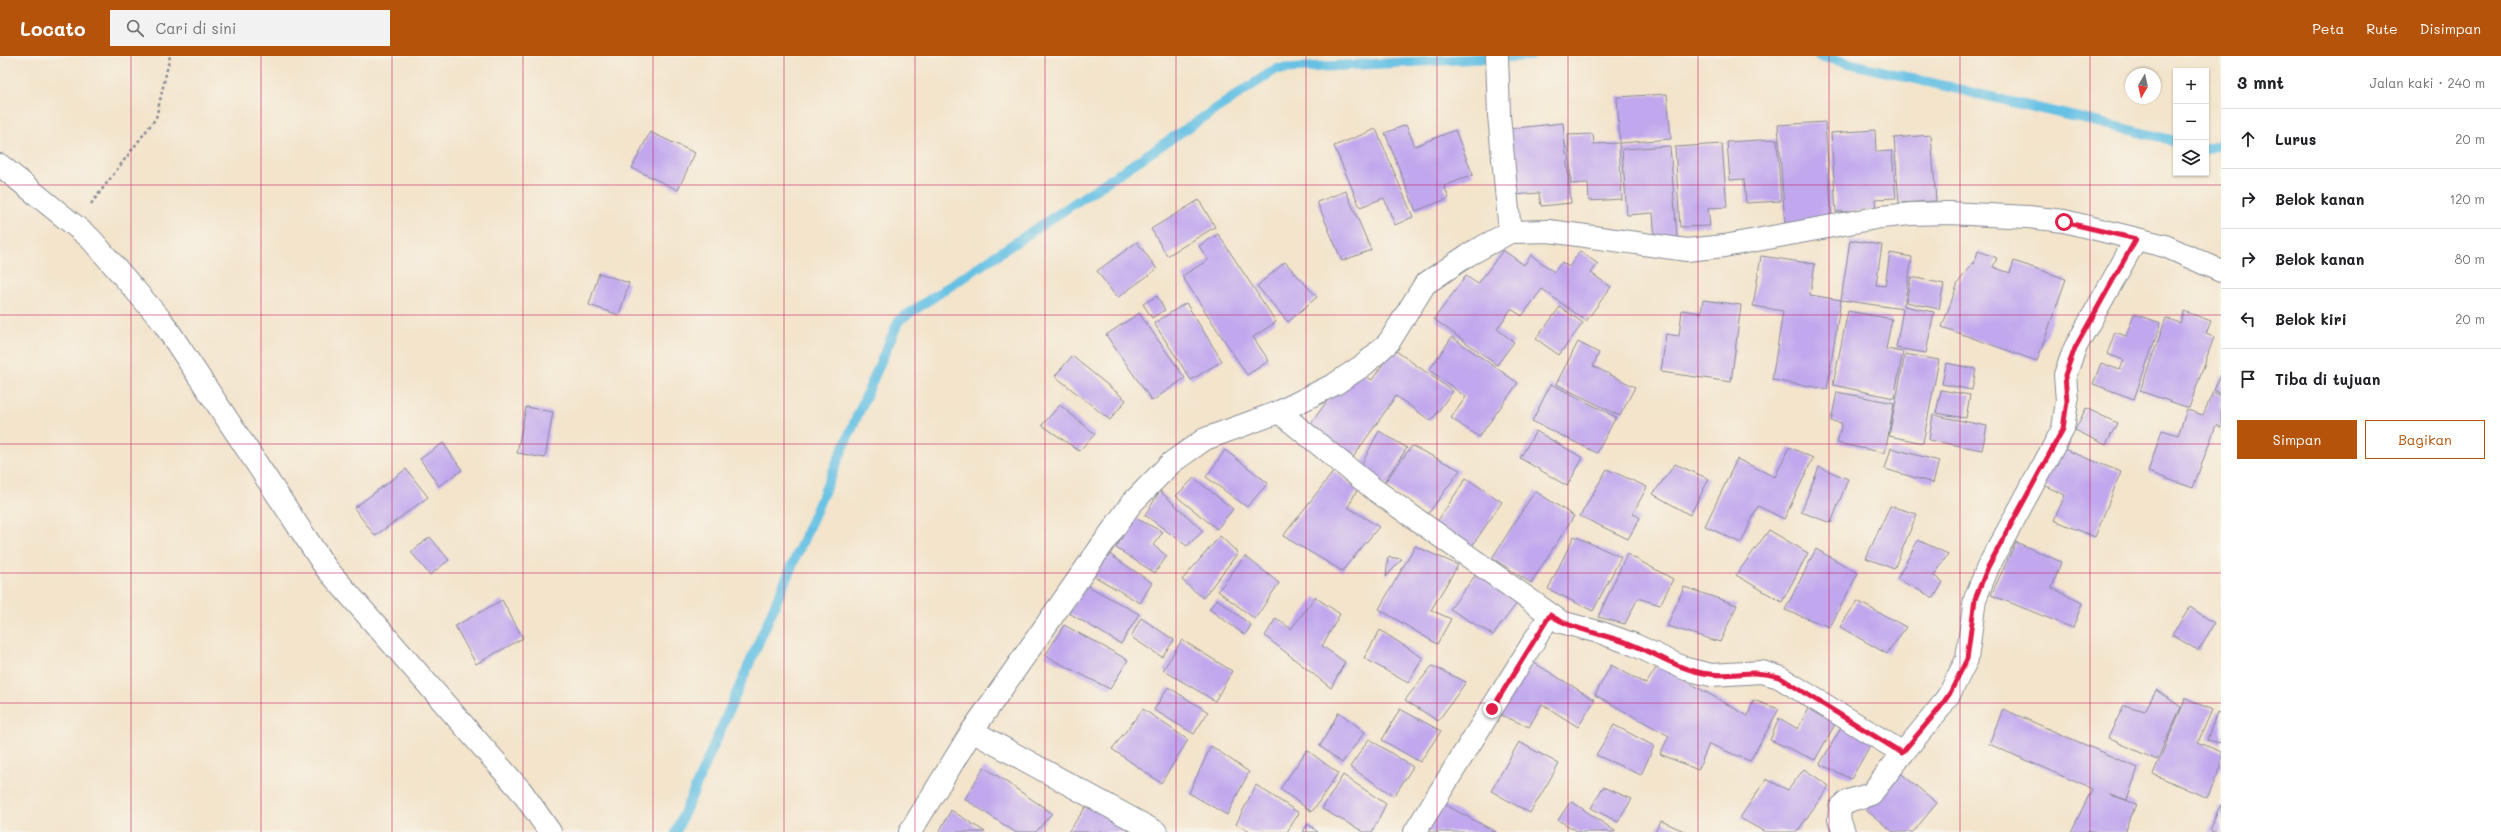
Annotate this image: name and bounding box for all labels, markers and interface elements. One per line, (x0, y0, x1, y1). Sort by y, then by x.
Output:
search box (110, 10, 390, 46)
text: Locato (20, 16, 86, 41)
icon: search (124, 17, 146, 39)
text: Cari di sini (156, 18, 236, 38)
text: Peta (2312, 19, 2344, 38)
text: Rute (2366, 19, 2398, 38)
text: Disimpan (2420, 19, 2481, 38)
north arrow (2125, 68, 2161, 104)
map controls (2173, 68, 2209, 176)
button: + (2173, 68, 2209, 104)
text: 3 mnt (2237, 71, 2284, 93)
text: Jalan kaki · 240 m (2370, 74, 2485, 91)
button: − (2173, 104, 2209, 140)
icon: ahead (2237, 128, 2259, 150)
text: Lurus (2275, 129, 2316, 149)
text: 20 m (2455, 130, 2485, 147)
button: layers (2173, 140, 2209, 176)
icon: right (2237, 188, 2259, 210)
text: Belok kanan (2275, 189, 2364, 209)
text: 120 m (2449, 190, 2485, 207)
route start (2055, 213, 2073, 231)
icon: right (2237, 248, 2259, 270)
text: Belok kanan (2275, 249, 2364, 269)
text: 80 m (2455, 250, 2485, 267)
icon: left (2237, 308, 2259, 330)
text: Belok kiri (2275, 309, 2347, 329)
text: 20 m (2455, 310, 2485, 327)
icon: arrive (2237, 368, 2259, 390)
text: Tiba di tujuan (2275, 369, 2380, 389)
button: Simpan (2237, 420, 2357, 459)
button: Bagikan (2365, 420, 2485, 459)
route end (1483, 700, 1501, 718)

